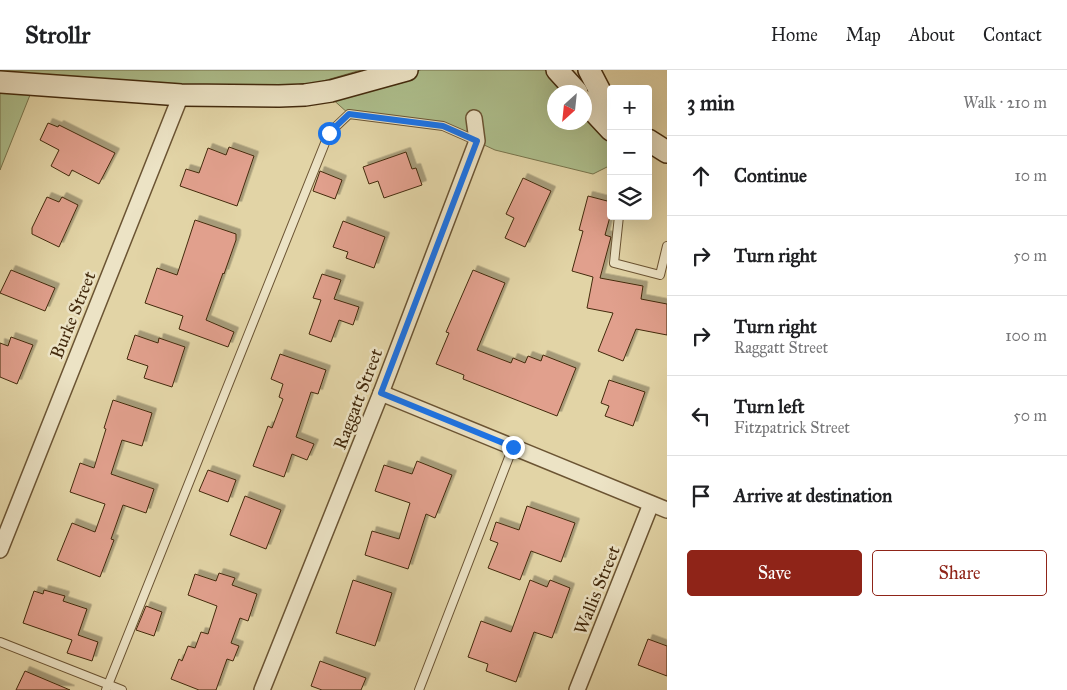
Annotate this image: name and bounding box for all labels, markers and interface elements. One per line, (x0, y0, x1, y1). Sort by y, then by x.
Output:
text: Strollr (25, 20, 90, 50)
text: Home (771, 24, 818, 46)
text: Map (846, 24, 881, 46)
text: About (909, 24, 955, 46)
text: Contact (983, 24, 1042, 46)
north arrow (547, 85, 592, 130)
map controls (607, 85, 652, 220)
button: + (607, 85, 652, 130)
text: 3 min (687, 90, 735, 116)
text: Walk · 210 m (963, 93, 1047, 112)
route start (318, 122, 341, 145)
button: − (607, 130, 652, 175)
icon: ahead (687, 162, 715, 190)
text: Continue (734, 164, 807, 187)
text: 10 m (1015, 166, 1047, 185)
button: layers (607, 175, 652, 220)
icon: right (687, 242, 715, 270)
text: Turn right (734, 244, 817, 267)
text: 50 m (1013, 246, 1047, 265)
street label: Burke Street (45, 267, 101, 362)
text: Turn right (734, 315, 817, 338)
icon: right (687, 322, 715, 350)
text: 100 m (1005, 326, 1047, 345)
text: Raggatt Street (734, 338, 828, 357)
street label: Raggatt Street (329, 345, 388, 453)
text: Turn left (734, 395, 804, 418)
icon: left (687, 402, 715, 430)
text: 50 m (1013, 406, 1047, 425)
text: Fitzpatrick Street (734, 418, 850, 437)
route end (502, 436, 525, 459)
icon: arrive (687, 482, 715, 510)
text: Arrive at destination (734, 484, 892, 507)
street label: Wallis Street (569, 542, 625, 638)
button: Save (687, 550, 862, 596)
button: Share (872, 550, 1047, 596)

